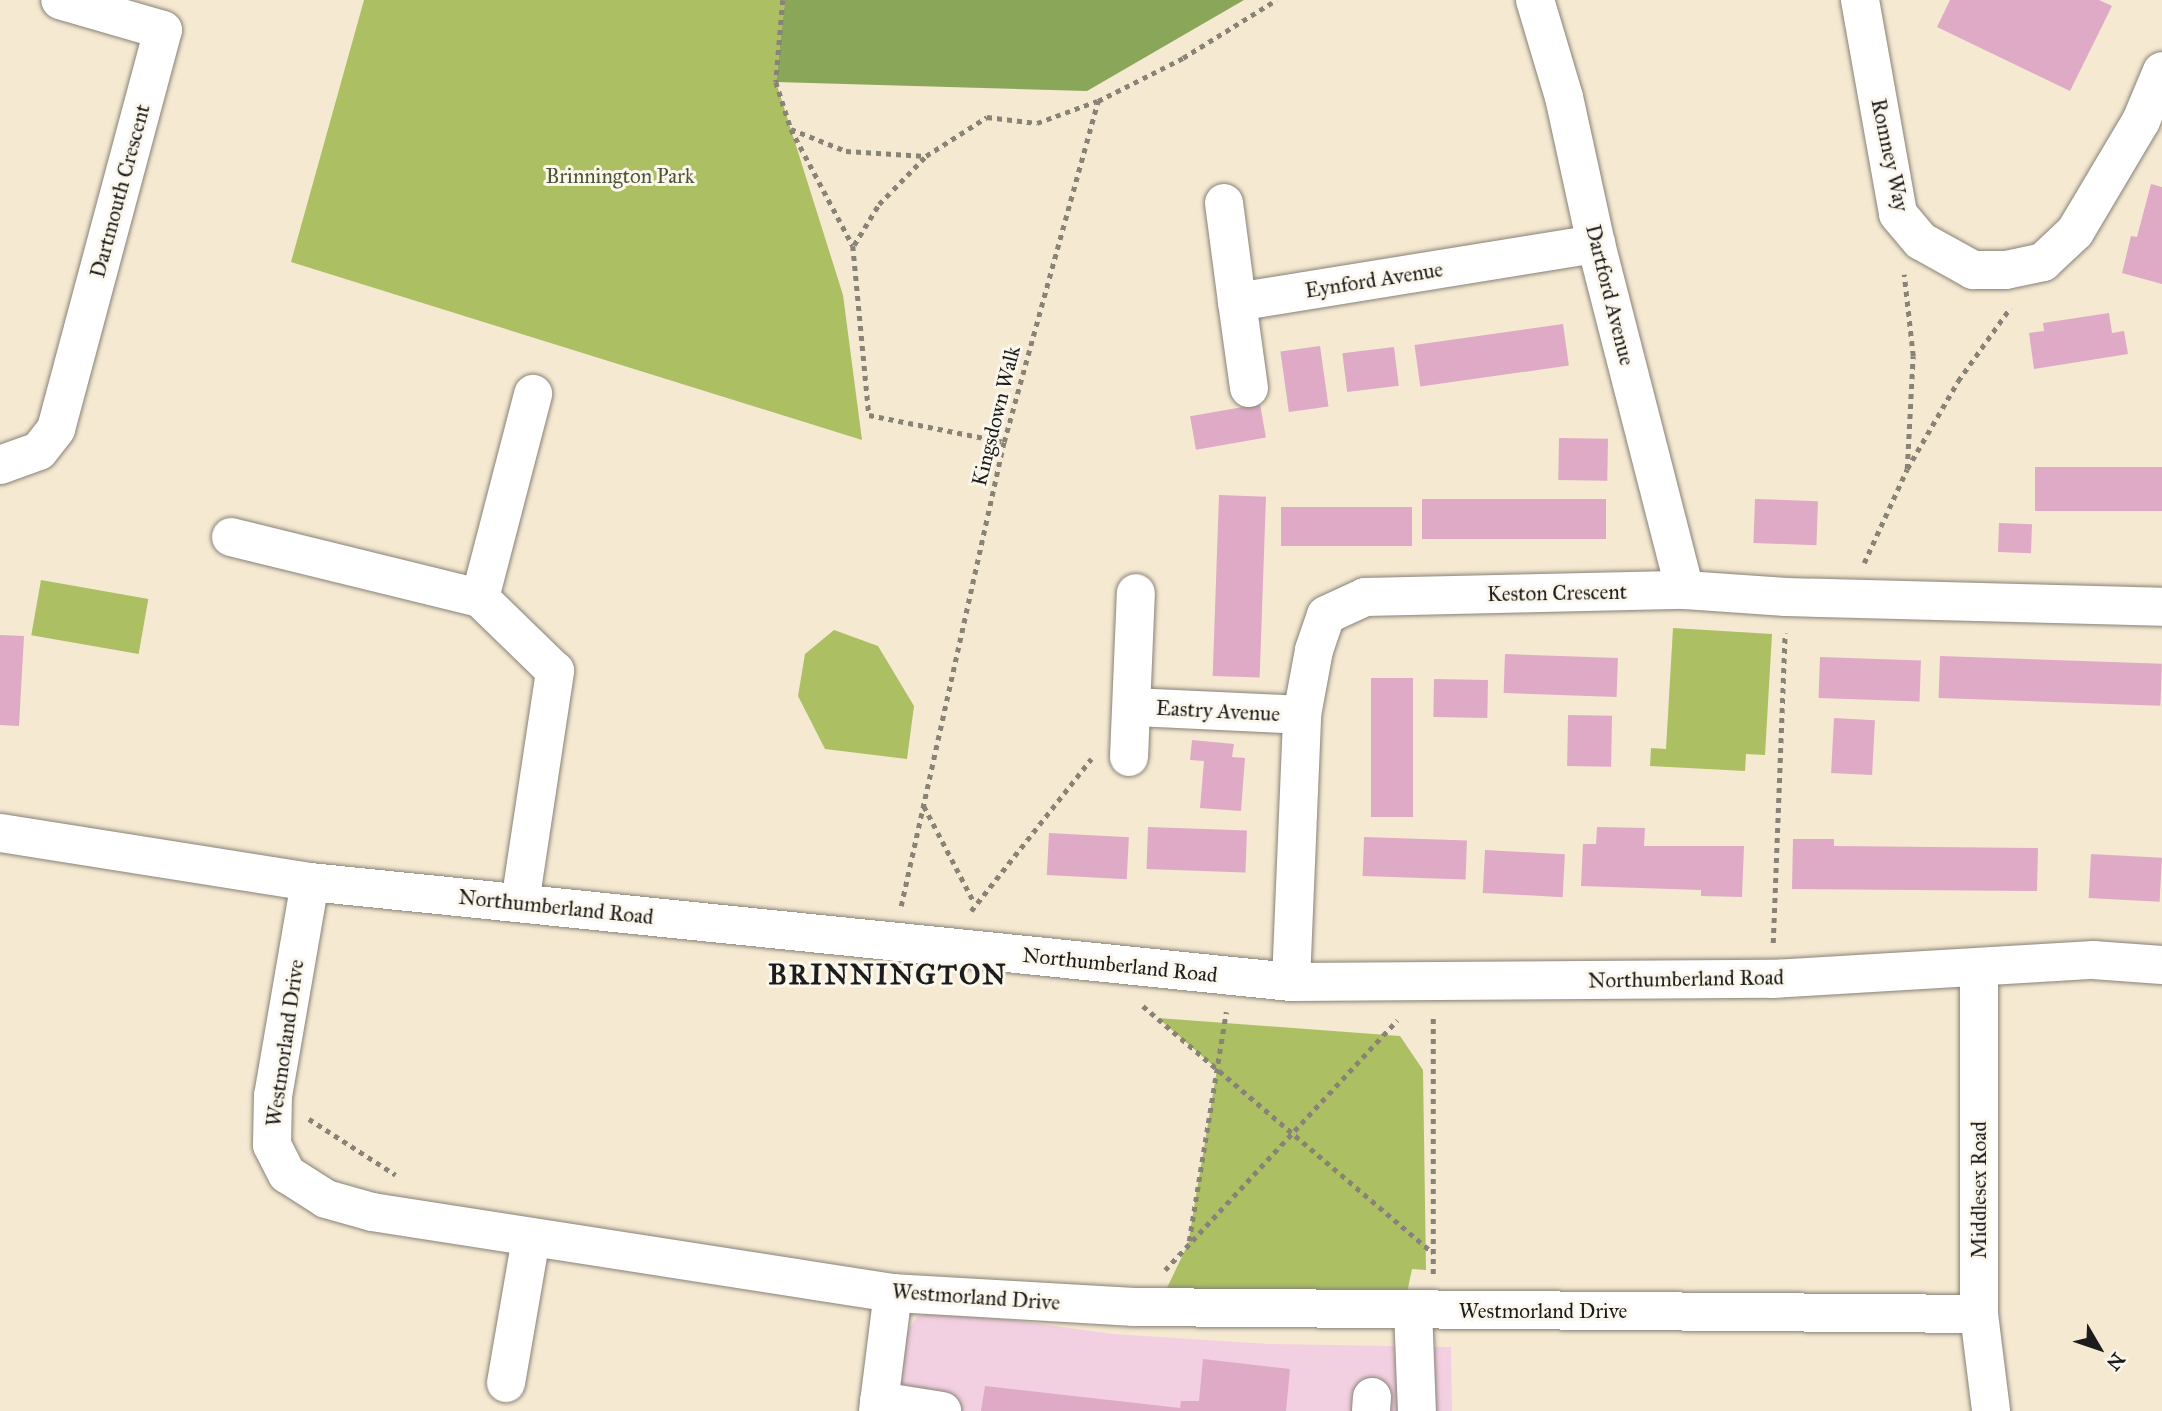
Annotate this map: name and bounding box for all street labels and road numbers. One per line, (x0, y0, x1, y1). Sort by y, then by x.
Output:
street label: Romney Way (1866, 96, 1914, 214)
street label: Dartmouth Crescent (85, 101, 155, 281)
street label: Dartford Avenue (1580, 222, 1640, 368)
street label: Eynford Avenue (1303, 257, 1445, 303)
street label: Kingsdown Walk (966, 343, 1026, 489)
street label: Keston Crescent (1487, 579, 1627, 607)
street label: Eastry Avenue (1155, 695, 1281, 727)
street label: Northumberland Road (457, 884, 655, 930)
street label: Northumberland Road (1021, 942, 1219, 988)
street label: Westmorland Drive (261, 958, 309, 1128)
street label: Northumberland Road (1588, 965, 1784, 993)
street label: Middlesex Road (1966, 1121, 1992, 1259)
street label: Westmorland Drive (891, 1279, 1061, 1315)
street label: Westmorland Drive (1459, 1298, 1627, 1324)

